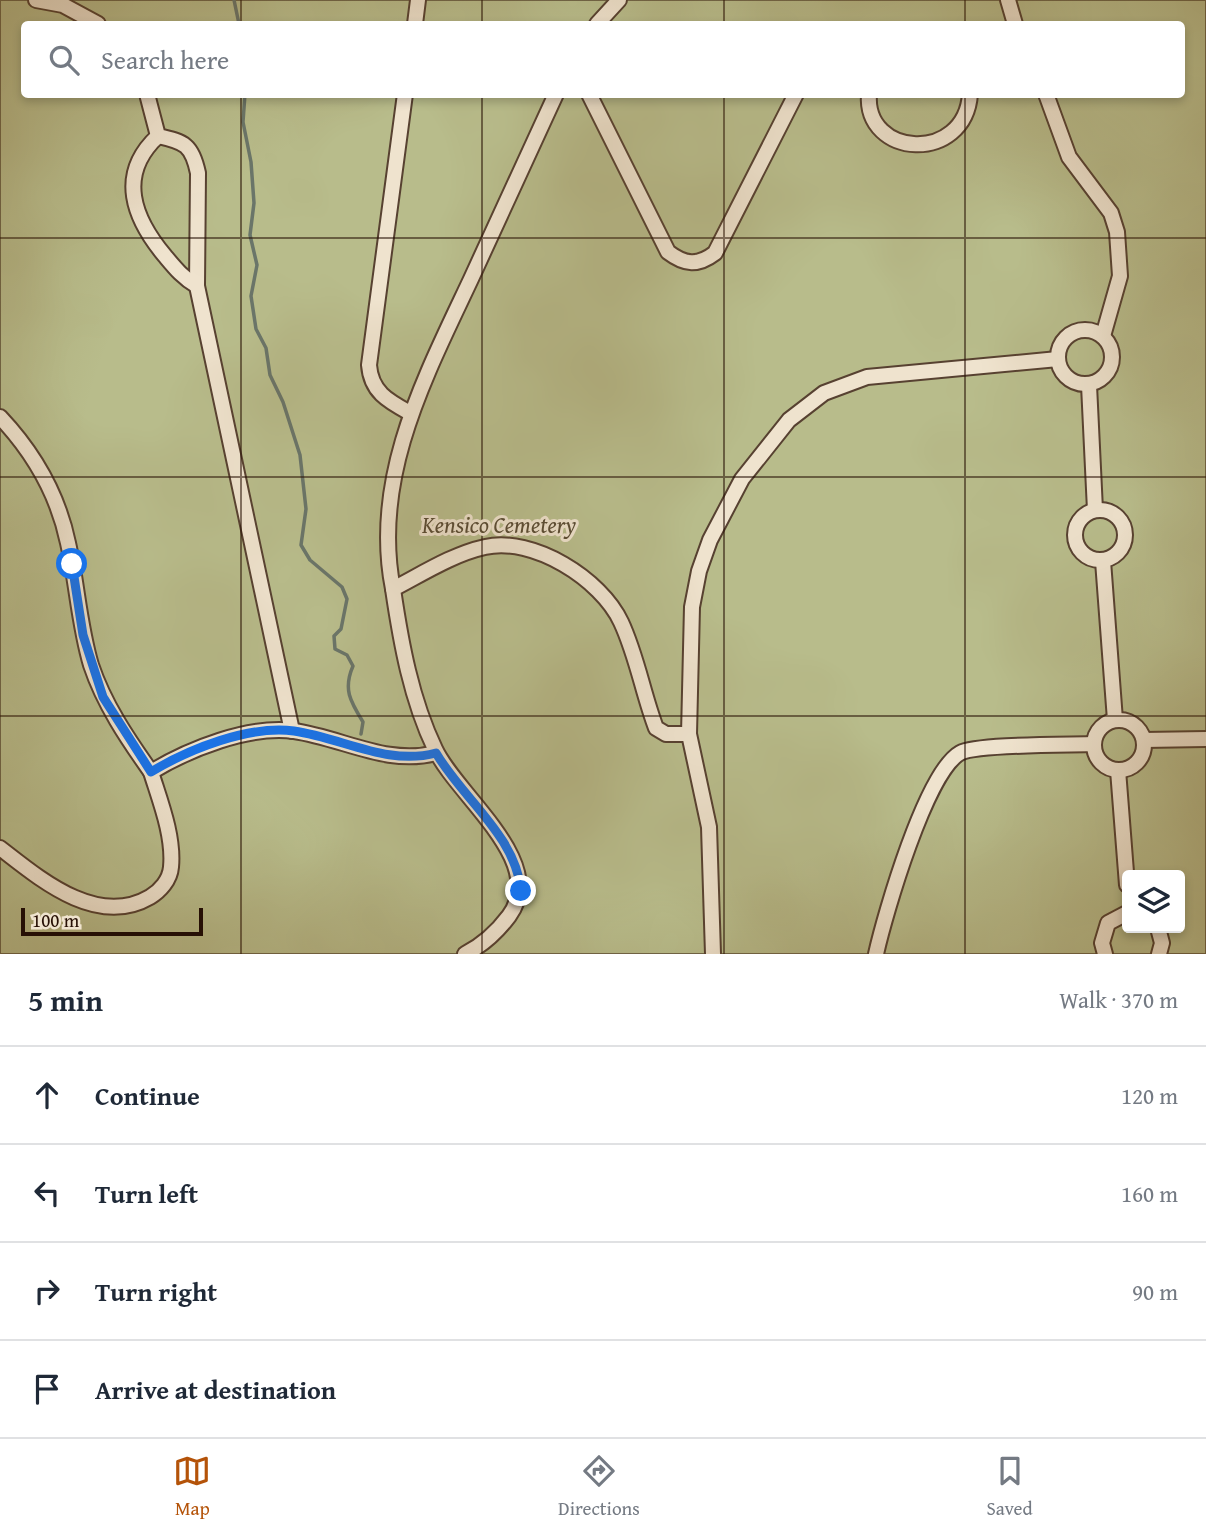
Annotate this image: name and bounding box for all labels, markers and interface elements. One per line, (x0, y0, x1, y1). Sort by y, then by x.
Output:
search box (21, 21, 1185, 98)
text: Search here (101, 40, 229, 79)
icon: search (45, 41, 83, 79)
park label: Kensico Cemetery (421, 508, 576, 541)
route start (56, 548, 87, 579)
map controls (1122, 870, 1185, 933)
button: layers (1122, 870, 1185, 933)
route end (505, 875, 536, 906)
scale bar (21, 905, 203, 937)
text: 100 m (32, 906, 79, 934)
text: 5 min (28, 978, 103, 1022)
text: Walk · 370 m (1059, 983, 1178, 1016)
icon: ahead (28, 1076, 66, 1114)
text: Continue (95, 1076, 200, 1115)
text: 120 m (1121, 1079, 1178, 1112)
icon: left (28, 1174, 66, 1212)
text: Turn left (95, 1174, 198, 1213)
text: 160 m (1121, 1177, 1178, 1210)
icon: right (28, 1272, 66, 1310)
text: Turn right (95, 1272, 217, 1311)
text: 90 m (1132, 1275, 1178, 1308)
icon: arrive (28, 1370, 66, 1408)
text: Arrive at destination (95, 1370, 336, 1409)
tab: Map (173, 1452, 211, 1522)
tab: Directions (558, 1452, 640, 1522)
tab: Saved (987, 1452, 1033, 1522)

